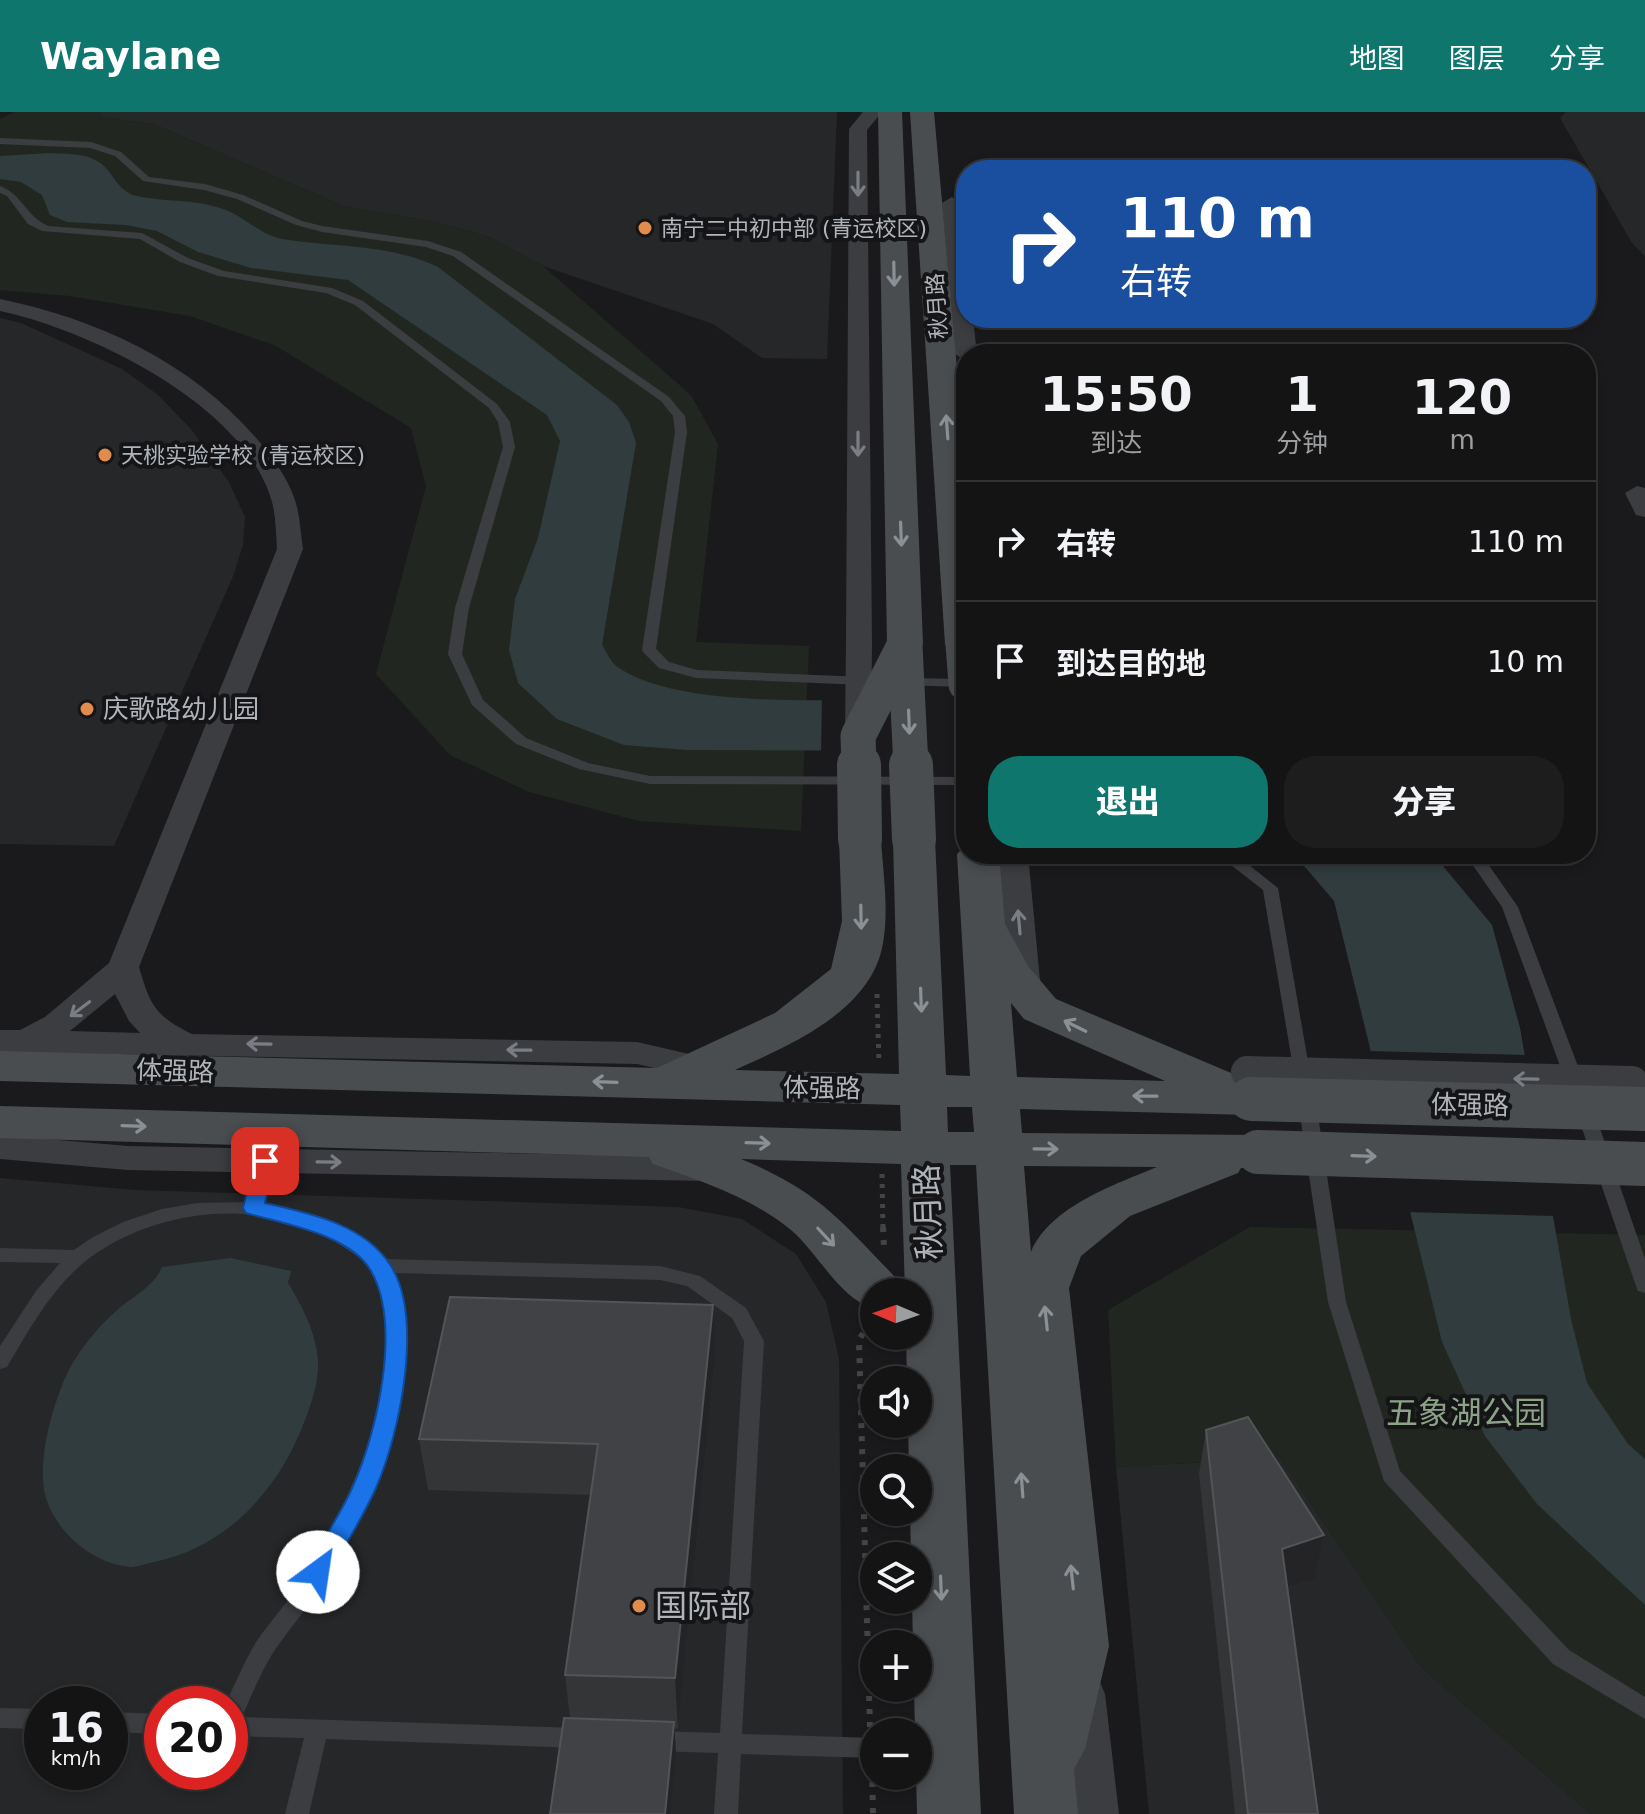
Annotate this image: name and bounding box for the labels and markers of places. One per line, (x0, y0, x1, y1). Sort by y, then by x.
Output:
place label: 南宁二中初中部 (青运校区) (661, 216, 927, 241)
marker: 南宁二中初中部 (青运校区) (636, 219, 654, 237)
place label: 天桃实验学校 (青运校区) (121, 443, 365, 468)
marker: 天桃实验学校 (青运校区) (96, 446, 114, 464)
place label: 庆歌路幼儿园 (103, 694, 259, 724)
marker: 庆歌路幼儿园 (78, 700, 96, 718)
pin (231, 1127, 299, 1195)
place label: 国际部 (655, 1587, 751, 1625)
marker: 国际部 (630, 1597, 648, 1615)

